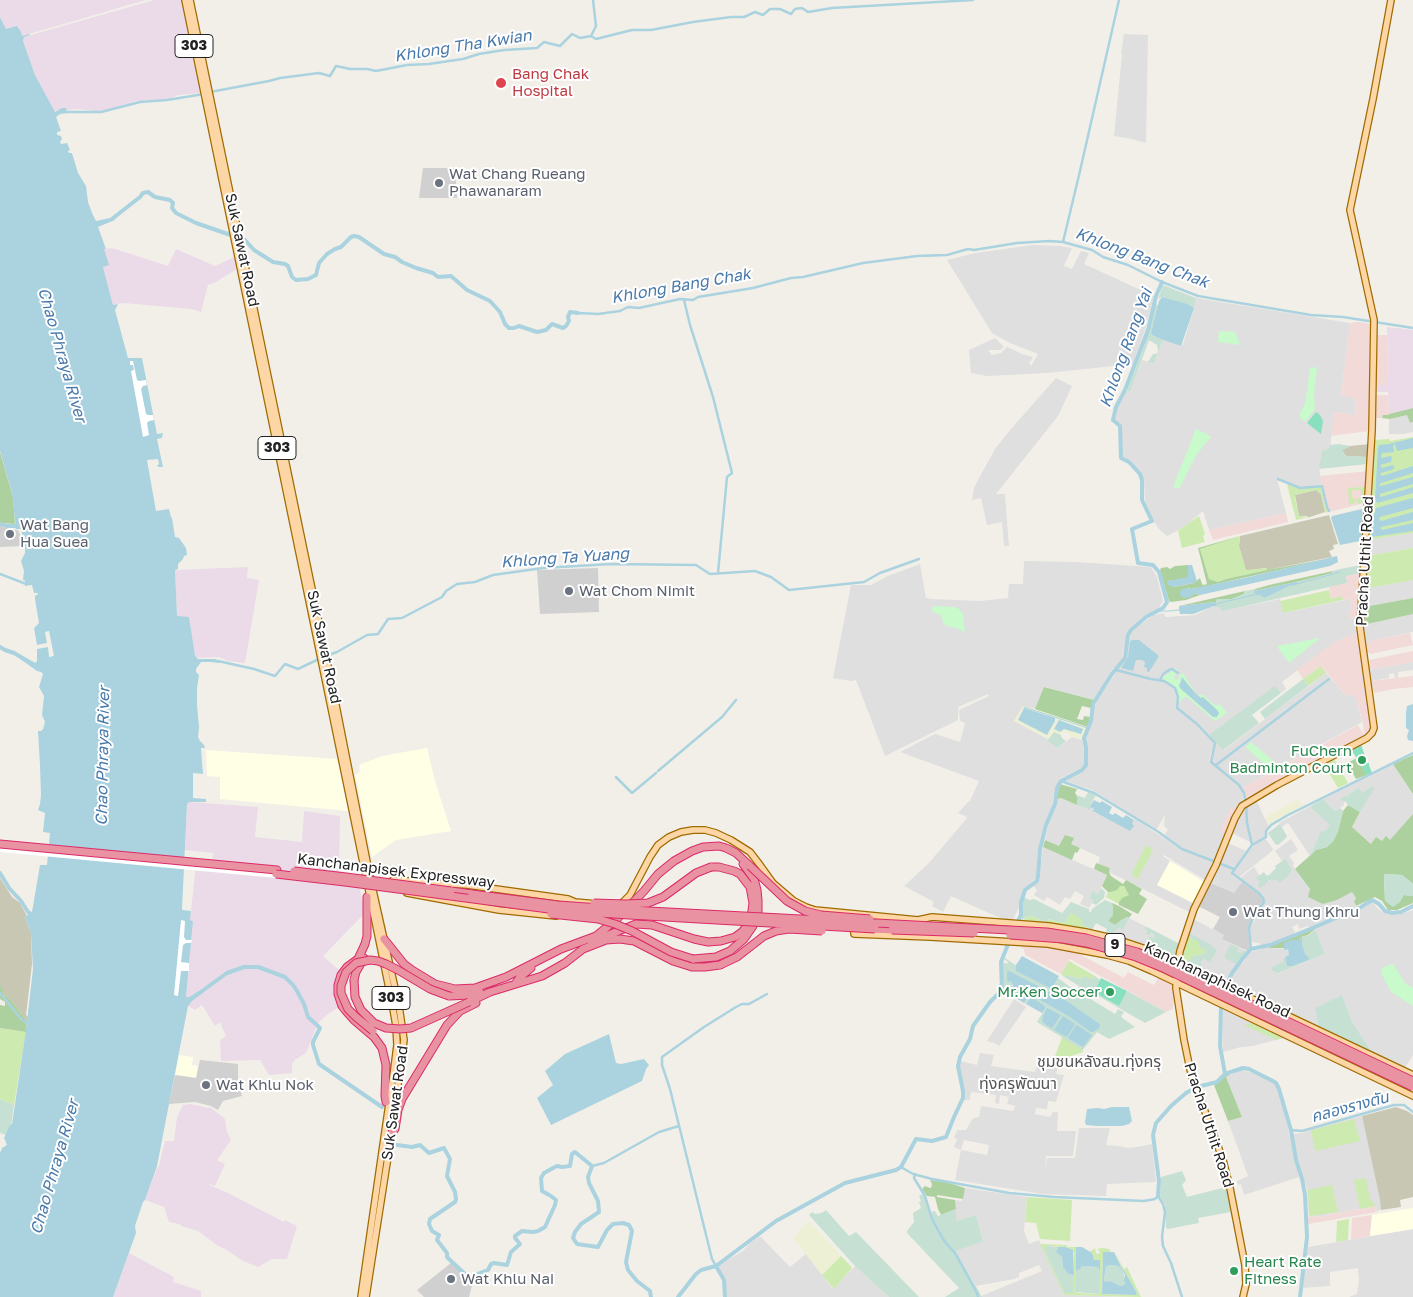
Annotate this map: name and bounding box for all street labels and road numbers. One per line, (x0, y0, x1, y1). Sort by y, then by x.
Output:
road number: 303 (175, 34, 213, 58)
street label: Suk Sawat Road (221, 192, 263, 308)
road number: 303 (258, 436, 296, 459)
street label: Pracha Uthit Road (1353, 495, 1377, 627)
street label: Suk Sawat Road (303, 589, 345, 705)
street label: Kanchanapisek Expressway (296, 850, 496, 892)
road number: 9 (1105, 934, 1125, 956)
street label: Kanchanaphisek Road (1141, 938, 1293, 1022)
road number: 303 (372, 986, 410, 1010)
street label: Suk Sawat Road (378, 1045, 412, 1161)
street label: Pracha Uthit Road (1180, 1060, 1238, 1190)

